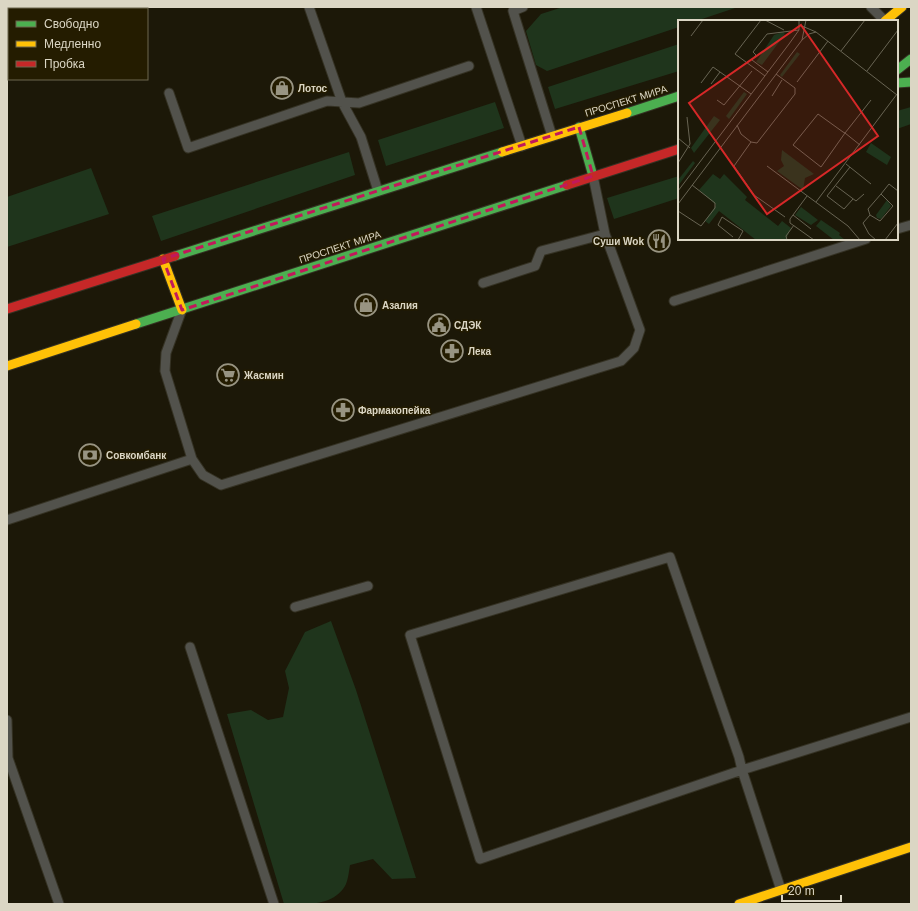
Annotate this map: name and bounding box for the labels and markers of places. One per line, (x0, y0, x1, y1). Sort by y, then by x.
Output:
shop icon: Лотос (269, 75, 295, 101)
place label: Лотос (298, 83, 328, 94)
restaurant icon: Суши Wok (646, 228, 672, 254)
place label: Суши Wok (593, 236, 644, 247)
shop icon: Азалия (353, 292, 379, 318)
place label: Азалия (382, 300, 418, 311)
public building icon: СДЭК (426, 312, 452, 338)
place label: СДЭК (454, 320, 482, 331)
pharmacy icon: Лека (439, 338, 465, 364)
place label: Лека (468, 346, 492, 357)
supermarket icon: Жасмин (215, 362, 241, 388)
place label: Жасмин (243, 370, 284, 381)
pharmacy icon: Фармакопейка (330, 397, 356, 423)
place label: Фармакопейка (358, 405, 431, 416)
bank icon: Совкомбанк (77, 442, 103, 468)
place label: Совкомбанк (106, 450, 167, 461)

